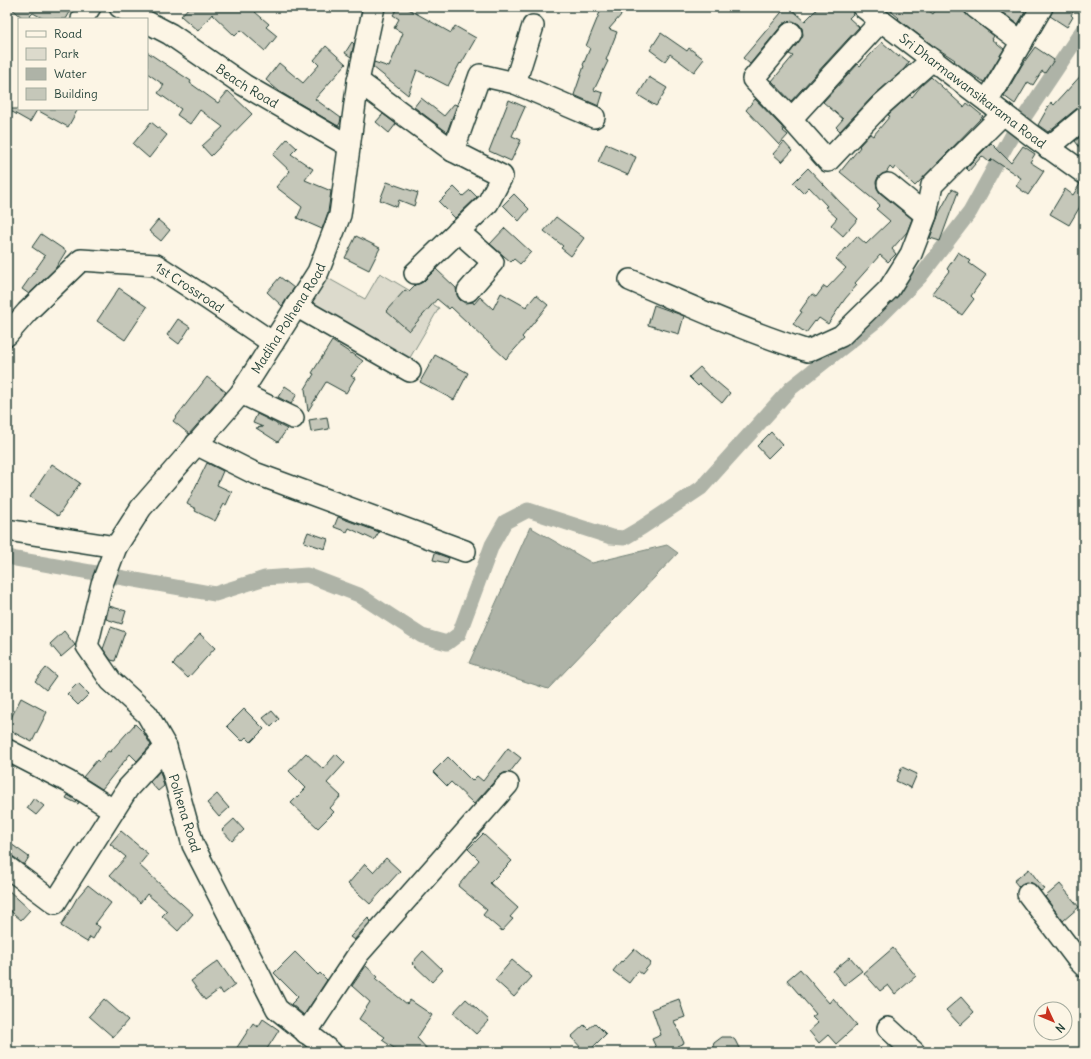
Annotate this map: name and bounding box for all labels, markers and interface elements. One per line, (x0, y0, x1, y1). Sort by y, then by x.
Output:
legend (18, 18, 148, 110)
text: Road (54, 26, 82, 41)
street label: Sri Dharmawansikarama Road (896, 30, 1050, 152)
text: Park (54, 46, 79, 61)
street label: Beach Road (212, 60, 282, 112)
text: Water (54, 66, 87, 81)
text: Building (54, 86, 98, 101)
street label: 1st Crossroad (152, 259, 227, 317)
street label: Madiha Polhena Road (248, 260, 330, 377)
street label: Polhena Road (165, 772, 205, 855)
north arrow (1033, 1001, 1073, 1041)
text: N (1053, 1020, 1068, 1036)

